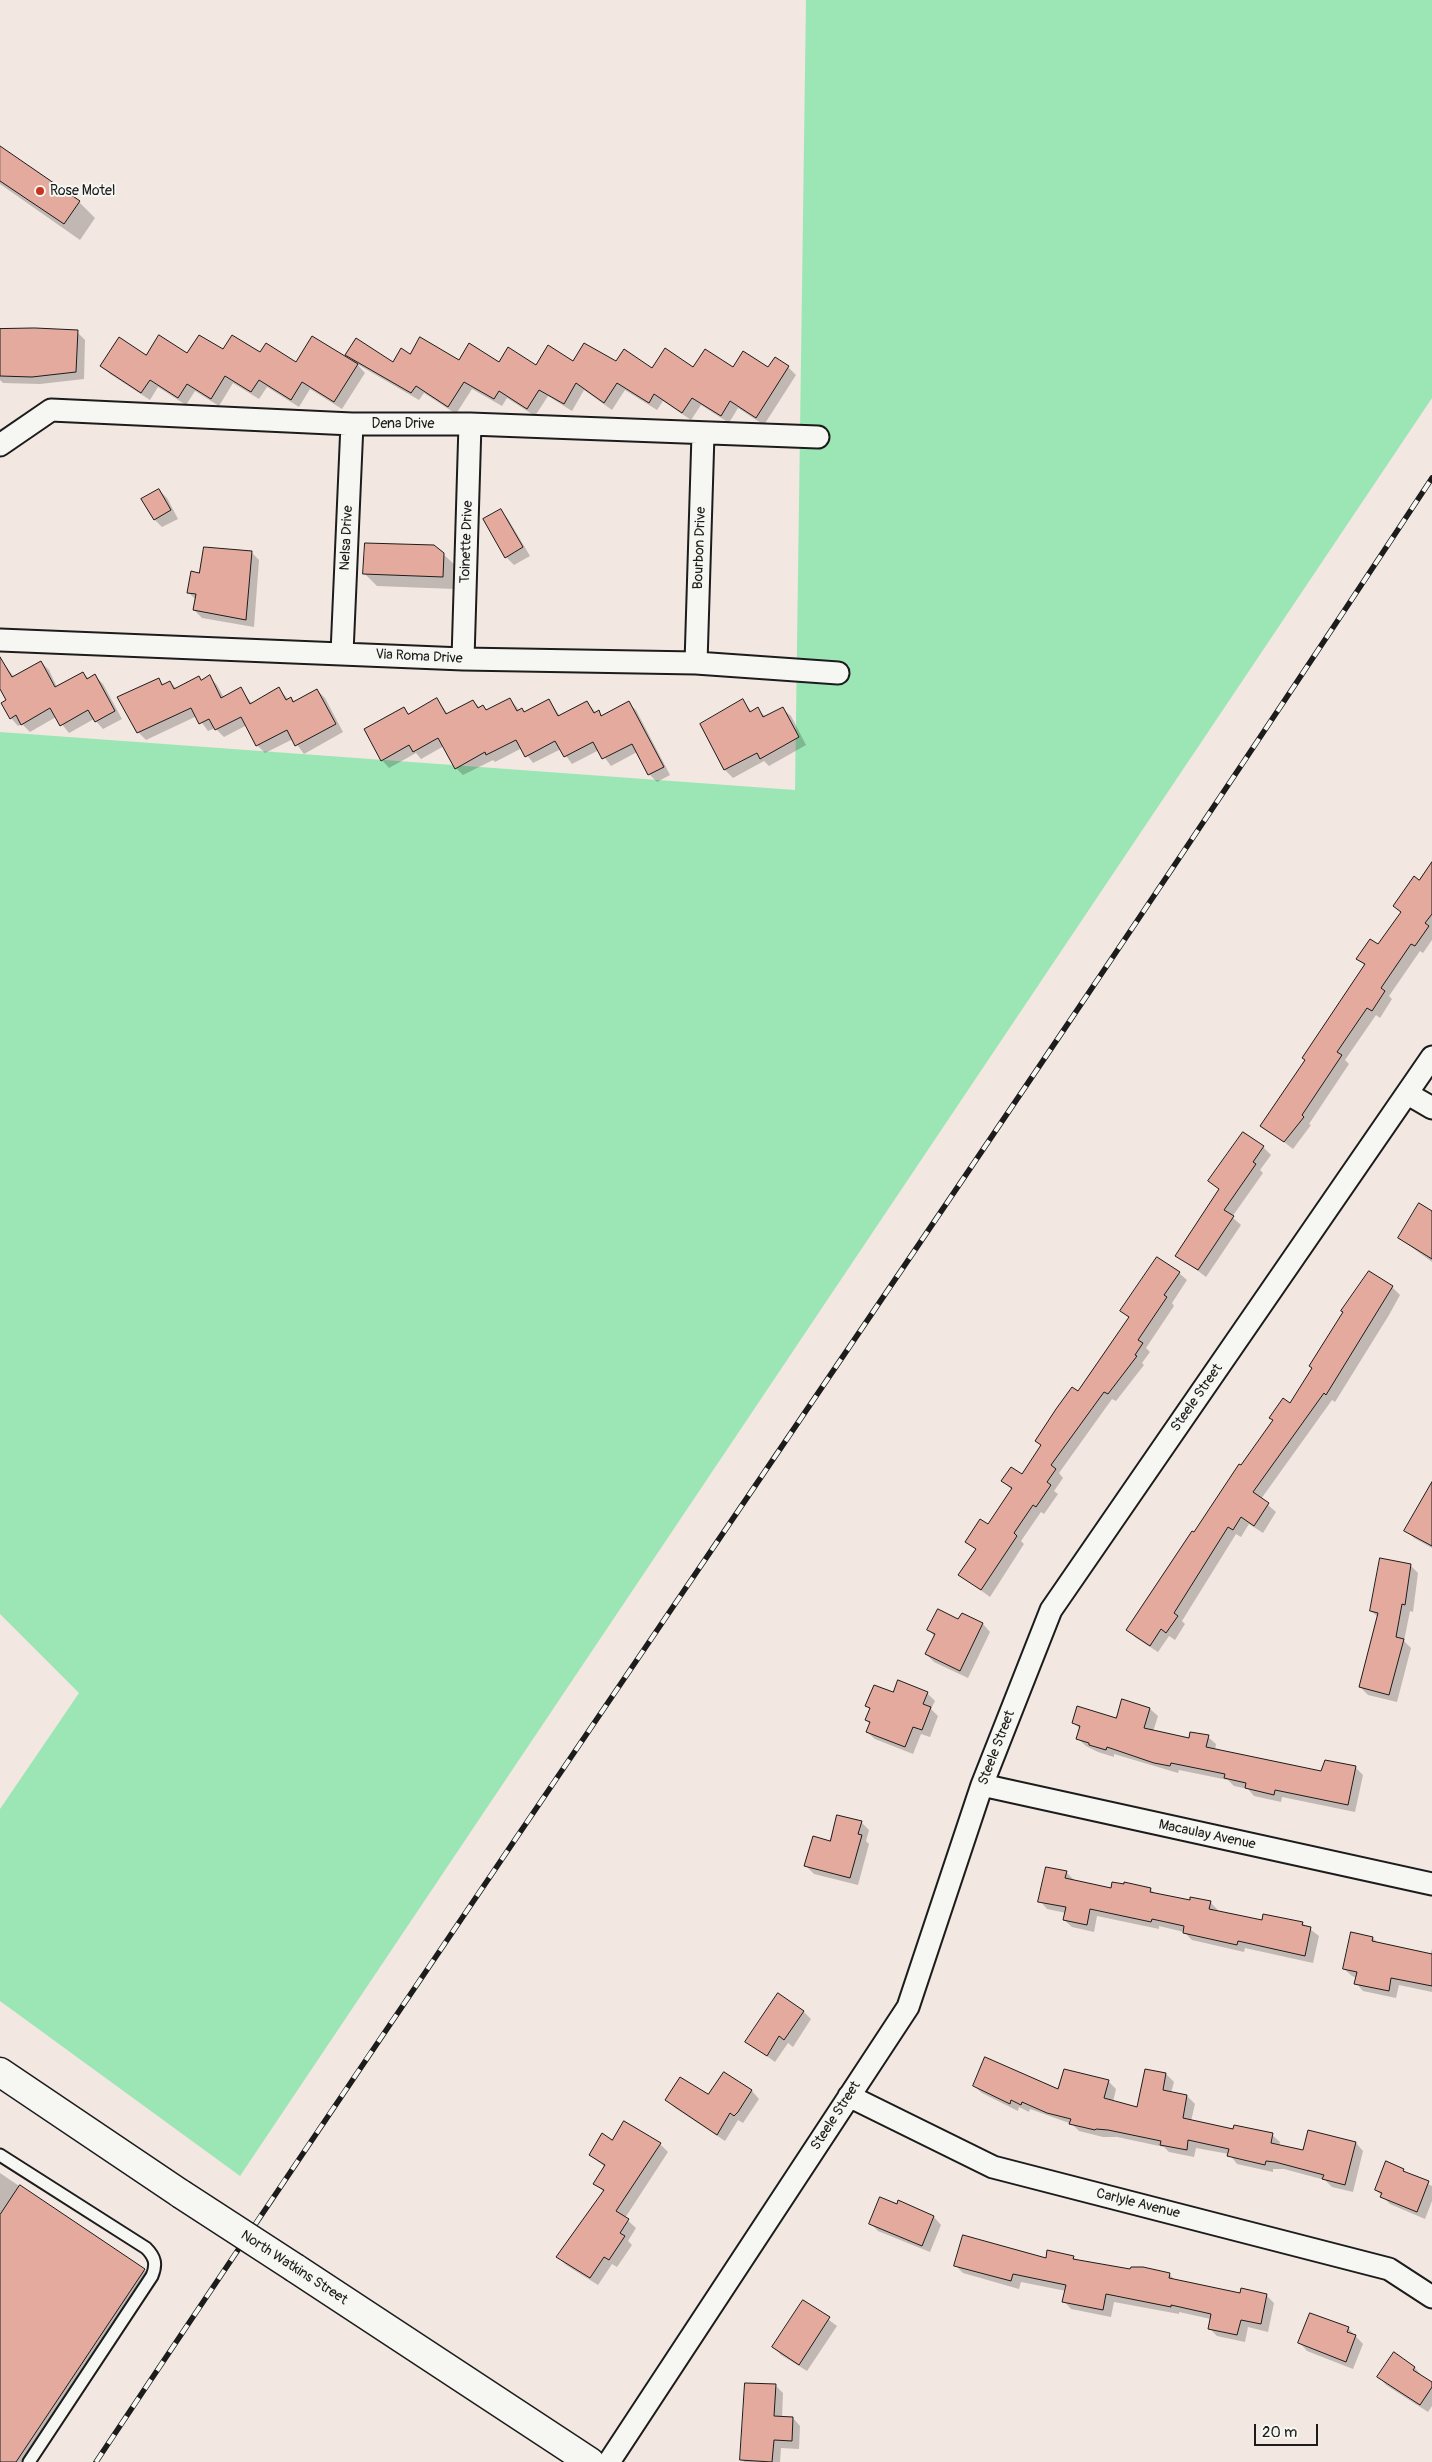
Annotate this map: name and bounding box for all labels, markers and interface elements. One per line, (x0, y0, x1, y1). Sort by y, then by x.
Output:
place label: Rose Motel (50, 183, 115, 199)
marker: Rose Motel (34, 185, 46, 197)
street label: Dena Drive (372, 416, 434, 432)
street label: Toinette Drive (457, 500, 477, 584)
street label: Nelsa Drive (337, 505, 357, 571)
street label: Bourbon Drive (690, 506, 710, 590)
street label: Via Roma Drive (375, 646, 463, 668)
street label: Steele Street (1168, 1361, 1226, 1435)
street label: Steele Street (975, 1708, 1019, 1788)
street label: Macaulay Avenue (1157, 1817, 1257, 1853)
street label: Steele Street (807, 2078, 865, 2154)
street label: Carlyle Avenue (1094, 2185, 1182, 2223)
street label: North Watkins Street (237, 2227, 351, 2309)
scale bar (1257, 2414, 1321, 2446)
text: 20 m (1262, 2423, 1297, 2442)

